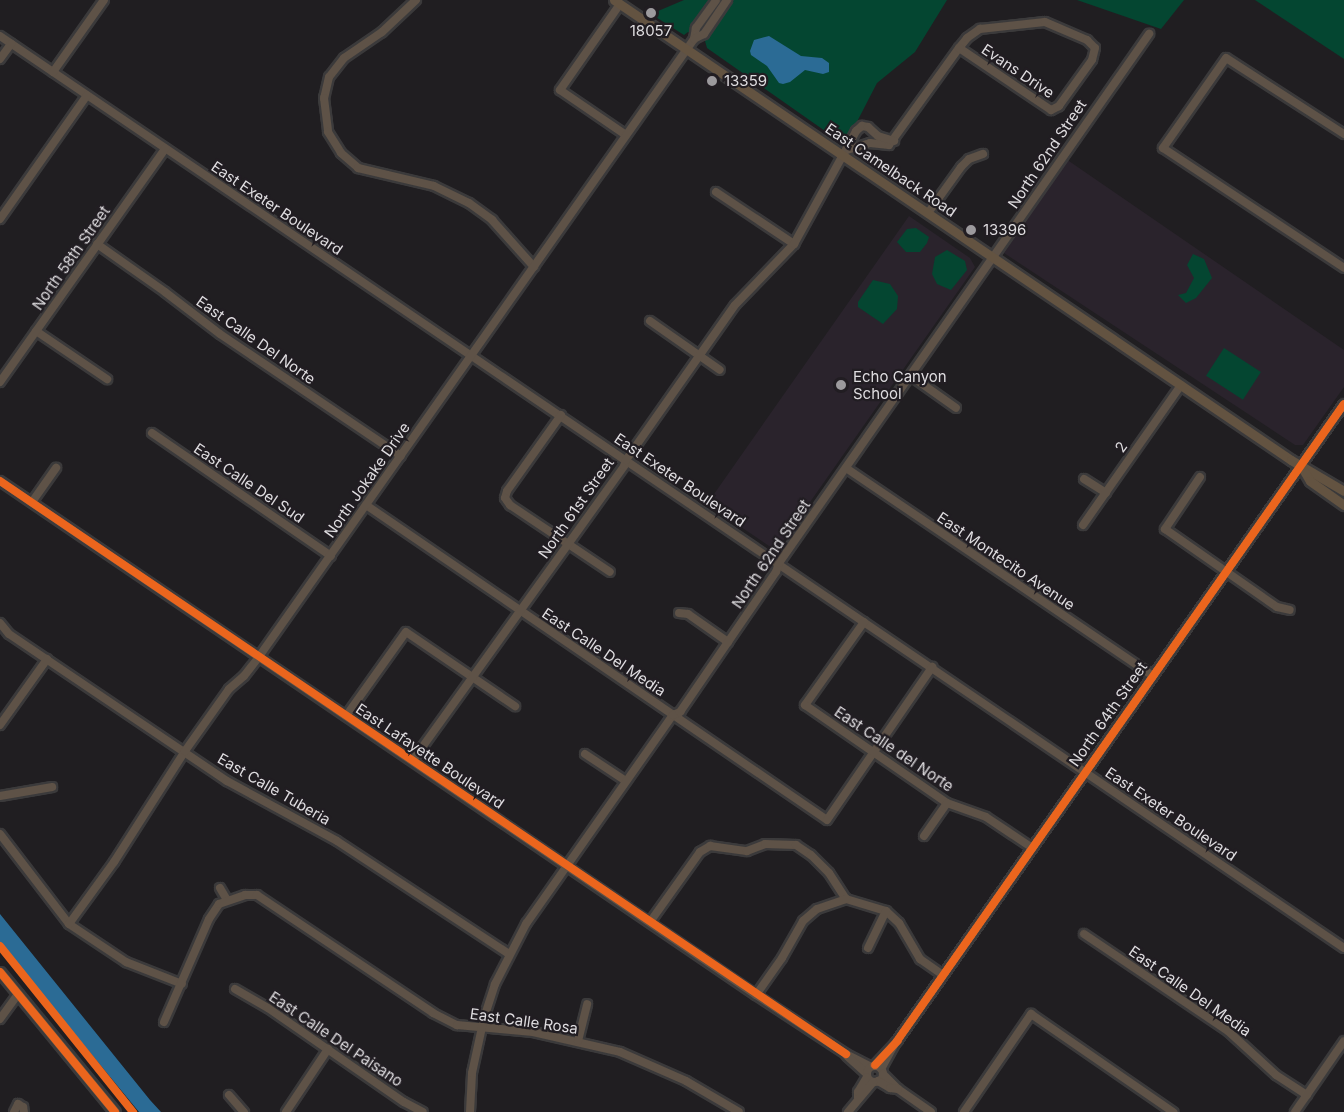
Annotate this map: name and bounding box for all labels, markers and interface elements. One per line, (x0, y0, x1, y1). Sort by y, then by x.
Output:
marker: 18057 (644, 6, 658, 20)
place label: 18057 (630, 22, 672, 40)
street label: Evans Drive (978, 40, 1058, 102)
place label: 13359 (724, 72, 767, 90)
marker: 13359 (705, 74, 719, 88)
street label: North 62nd Street (1004, 96, 1090, 212)
street label: East Camelback Road (822, 119, 960, 221)
street label: East Exeter Boulevard (208, 157, 346, 259)
street label: North 58th Street (28, 203, 114, 313)
place label: 13396 (983, 221, 1026, 239)
marker: 13396 (964, 223, 978, 237)
street label: East Calle Del Norte (193, 292, 319, 388)
place label: Echo Canyon School (853, 367, 947, 402)
marker: Echo Canyon School (834, 378, 848, 392)
street label: North Jokake Drive (320, 419, 414, 541)
street label: East Exeter Boulevard (611, 429, 749, 531)
street label: 2 (1111, 438, 1131, 456)
street label: East Calle Del Sud (190, 439, 308, 527)
street label: North 61st Street (535, 454, 617, 562)
street label: North 62nd Street (728, 496, 814, 612)
street label: East Montecito Avenue (934, 508, 1078, 614)
street label: East Calle Del Media (539, 604, 669, 700)
street label: North 64th Street (1065, 658, 1151, 770)
street label: East Lafayette Boulevard (352, 700, 508, 812)
street label: East Calle del Norte (831, 703, 957, 795)
street label: East Calle Tuberia (214, 749, 334, 829)
street label: East Exeter Boulevard (1102, 763, 1240, 865)
street label: East Calle Del Media (1125, 942, 1255, 1040)
street label: East Calle Del Paisano (266, 988, 406, 1090)
street label: East Calle Rosa (469, 1005, 579, 1037)

